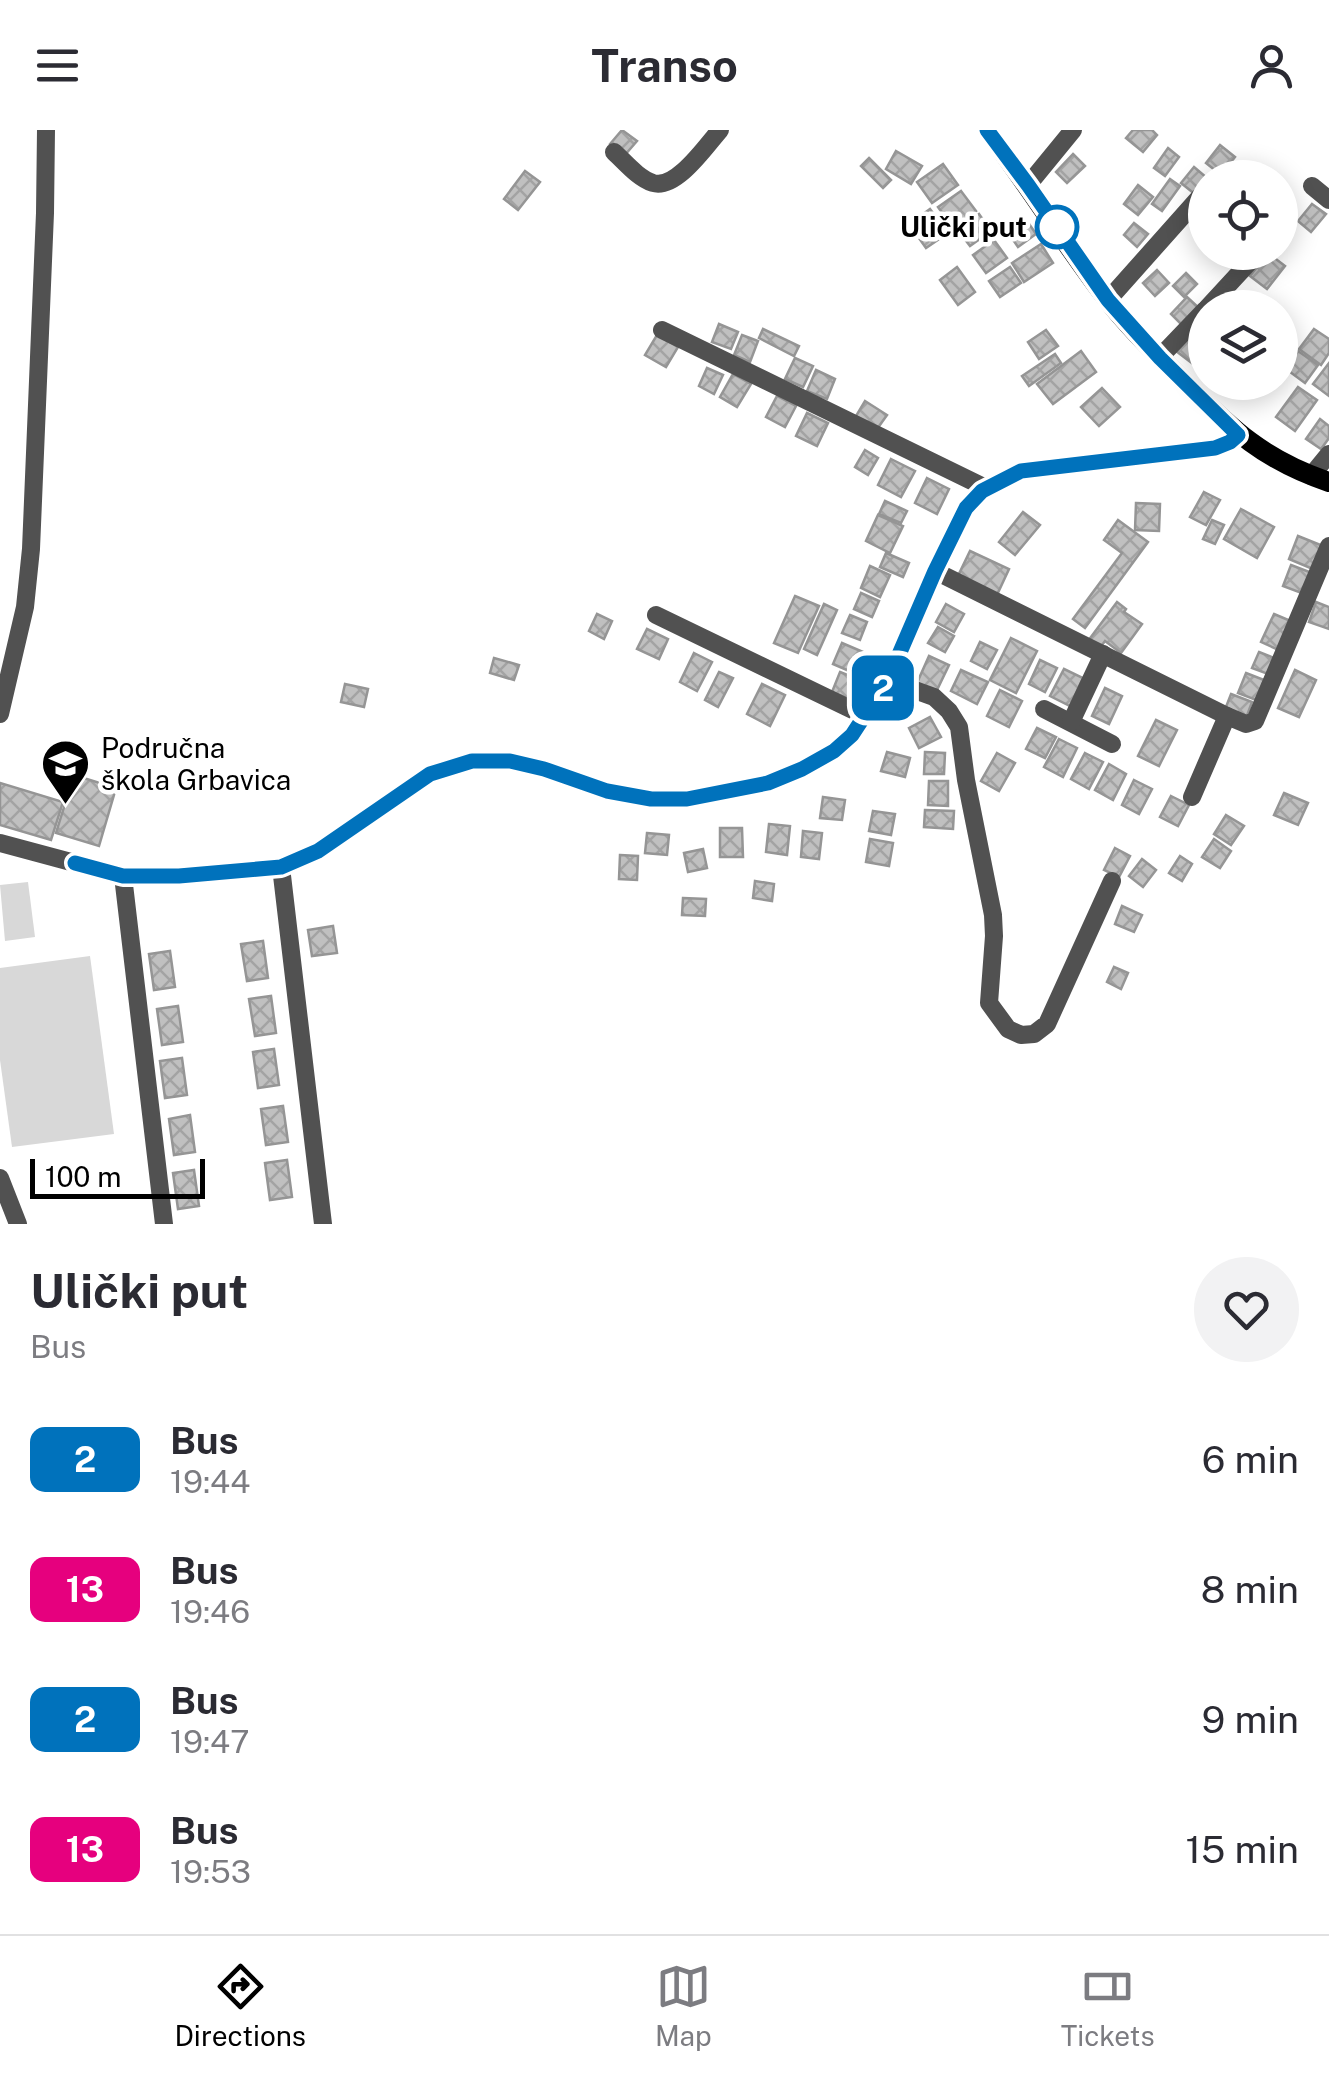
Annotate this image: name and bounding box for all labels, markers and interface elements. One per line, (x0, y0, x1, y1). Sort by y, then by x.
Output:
icon: menu (30, 38, 85, 93)
icon: person (1244, 38, 1299, 93)
text: Transo (591, 39, 738, 92)
map controls (1188, 160, 1298, 400)
button: locate (1188, 160, 1298, 270)
marker: Ulički put (1036, 206, 1078, 248)
place label: Ulički put (900, 210, 1027, 243)
button: layers (1188, 290, 1298, 400)
line badge: 2 (850, 656, 916, 720)
text: 2 (872, 668, 894, 709)
place label: Područna škola Grbavica (101, 731, 291, 796)
school or university icon: Područna škola Grbavica (40, 738, 92, 806)
scale bar (30, 1154, 205, 1198)
text: 100 m (45, 1160, 122, 1193)
button: heart (1194, 1257, 1299, 1362)
text: Ulički put (30, 1262, 248, 1319)
text: Bus (30, 1328, 86, 1365)
text: Bus (170, 1418, 239, 1463)
text: 6 min (1202, 1437, 1299, 1482)
text: 2 (74, 1439, 96, 1480)
text: 19:44 (170, 1463, 250, 1500)
text: Bus (170, 1548, 239, 1593)
text: 8 min (1201, 1567, 1299, 1612)
text: 13 (66, 1569, 104, 1610)
text: 19:46 (170, 1593, 250, 1630)
text: Bus (170, 1678, 239, 1723)
text: 9 min (1202, 1697, 1299, 1742)
text: 2 (74, 1699, 96, 1740)
text: 19:47 (170, 1723, 249, 1760)
text: Bus (170, 1808, 239, 1853)
text: 15 min (1186, 1827, 1299, 1872)
text: 13 (66, 1829, 104, 1870)
text: 19:53 (170, 1853, 251, 1890)
tab: Directions (174, 1959, 306, 2052)
tab: Map (655, 1959, 712, 2052)
tab: Tickets (1061, 1959, 1155, 2052)

